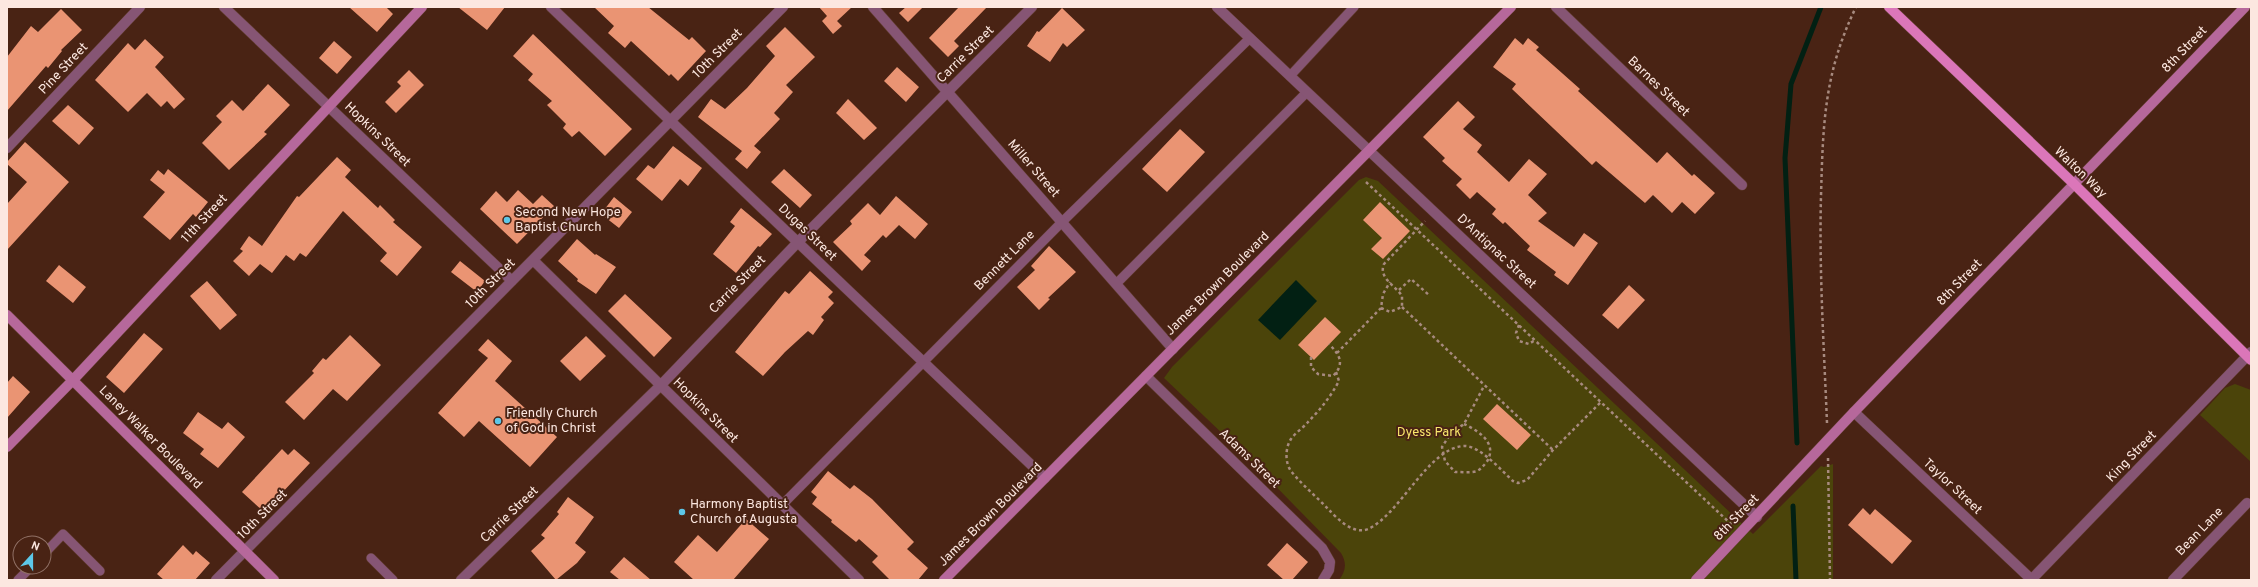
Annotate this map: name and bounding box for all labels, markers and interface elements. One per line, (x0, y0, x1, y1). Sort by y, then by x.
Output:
street label: Carrie Street (934, 23, 998, 87)
street label: 8th Street (2159, 23, 2211, 77)
street label: 10th Street (690, 26, 746, 82)
street label: Pine Street (36, 40, 92, 98)
street label: Barnes Street (1624, 53, 1692, 121)
street label: Hopkins Street (340, 99, 414, 171)
street label: Miller Street (1003, 137, 1063, 201)
street label: Walton Way (2050, 144, 2110, 202)
street label: 11th Street (179, 191, 232, 247)
street label: Dugas Street (774, 201, 840, 265)
place label: Second New Hope Baptist Church (515, 205, 621, 236)
street label: D'Antignac Street (1453, 211, 1539, 293)
marker: Second New Hope Baptist Church (502, 215, 512, 225)
street label: Bennett Lane (971, 227, 1039, 295)
street label: James Brown Boulevard (1163, 229, 1273, 339)
street label: Carrie Street (706, 253, 770, 317)
street label: 10th Street (463, 256, 519, 312)
street label: 8th Street (1934, 256, 1986, 310)
street label: Hopkins Street (669, 375, 741, 447)
street label: Laney Walker Boulevard (95, 383, 205, 493)
place label: Friendly Church of God in Christ (506, 406, 598, 437)
marker: Friendly Church of God in Christ (493, 416, 503, 426)
park label: Dyess Park (1397, 425, 1461, 441)
street label: Adams Street (1215, 426, 1283, 492)
street label: King Street (2103, 428, 2161, 486)
street label: Taylor Street (1919, 456, 1985, 518)
street label: James Brown Boulevard (936, 460, 1046, 570)
street label: Carrie Street (478, 483, 542, 547)
street label: 10th Street (235, 487, 291, 543)
street label: 8th Street (1711, 491, 1763, 545)
place label: Harmony Baptist Church of Augusta (690, 497, 797, 528)
street label: Bean Lane (2173, 504, 2227, 560)
marker: Harmony Baptist Church of Augusta (677, 507, 687, 517)
north arrow (12, 535, 52, 575)
text: N (29, 539, 41, 555)

